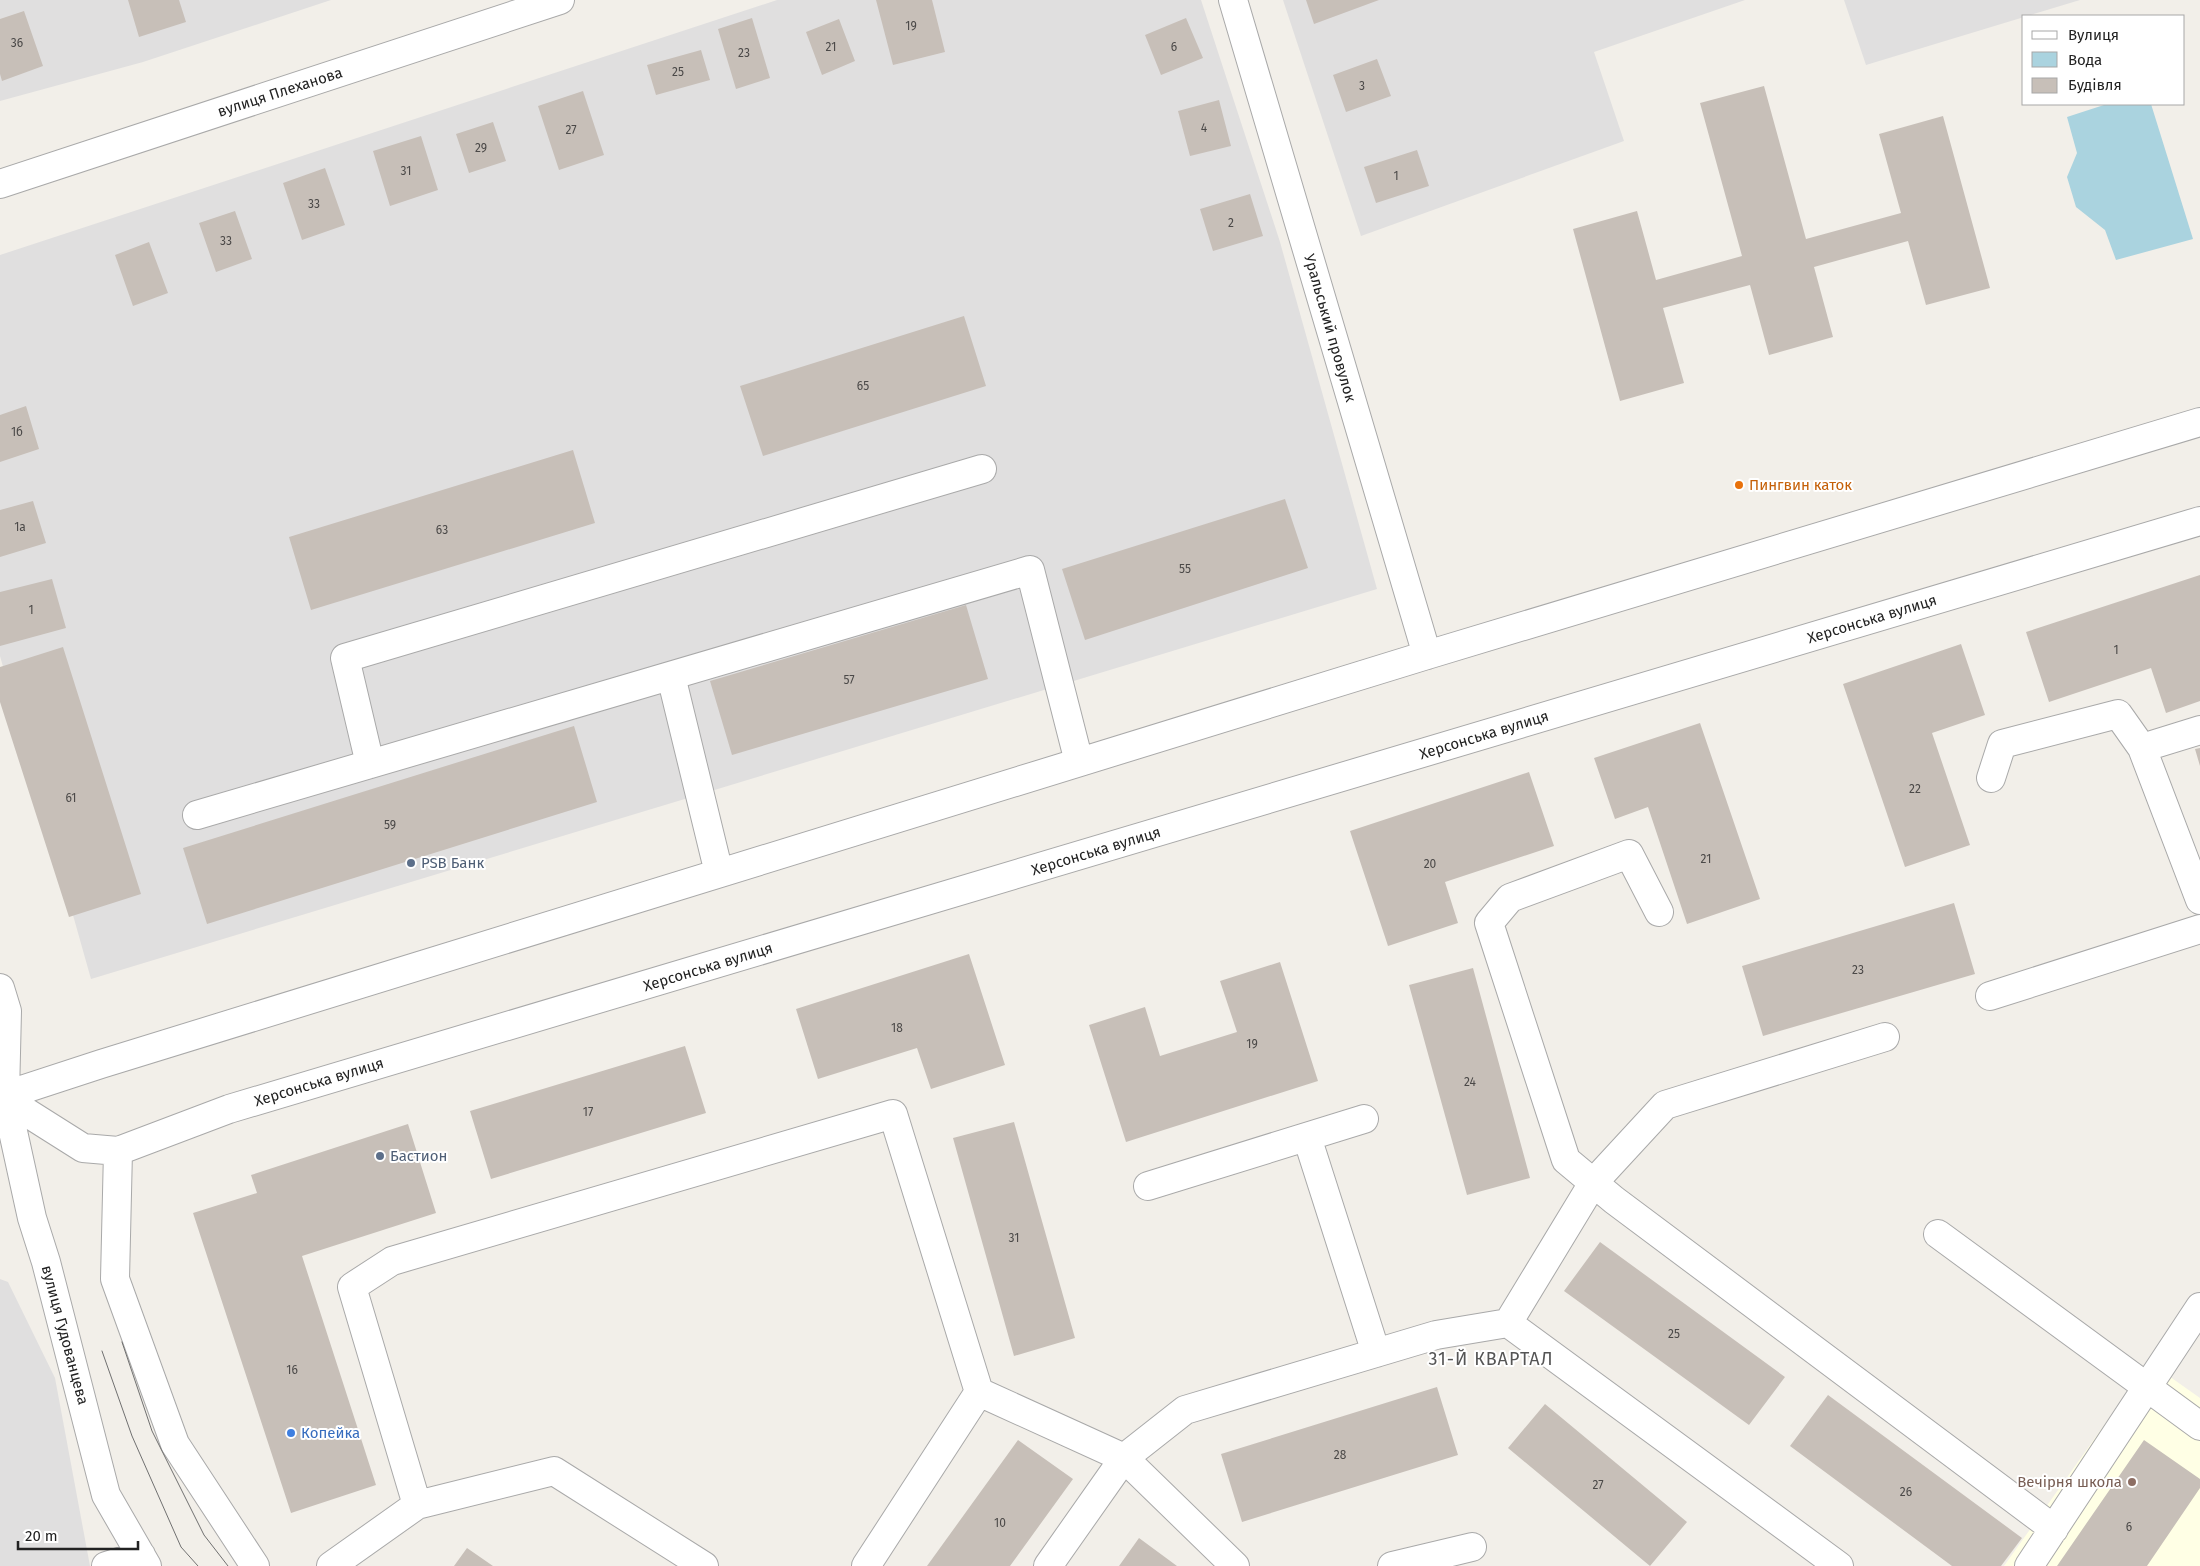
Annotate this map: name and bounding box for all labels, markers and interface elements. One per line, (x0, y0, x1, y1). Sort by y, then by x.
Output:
legend (2022, 15, 2185, 105)
house number: 19 (905, 19, 917, 33)
text: Вулиця (2068, 26, 2119, 44)
house number: 36 (11, 36, 23, 50)
house number: 21 (826, 40, 836, 54)
house number: 6 (1171, 40, 1177, 54)
house number: 23 (738, 46, 750, 60)
text: Вода (2068, 51, 2102, 69)
street label: вулиця Плеханова (215, 63, 345, 121)
house number: 25 (672, 65, 684, 79)
text: Будівля (2068, 76, 2122, 94)
house number: 3 (1359, 79, 1365, 93)
house number: 4 (1201, 121, 1208, 135)
house number: 27 (565, 123, 577, 137)
house number: 29 (475, 141, 487, 155)
house number: 31 (401, 164, 411, 178)
house number: 1 (1393, 169, 1399, 183)
house number: 33 (308, 197, 320, 211)
house number: 2 (1228, 216, 1234, 230)
house number: 33 (220, 234, 232, 248)
street label: Уральський провулок (1300, 252, 1360, 404)
house number: 65 (857, 379, 869, 393)
house number: 1б (11, 425, 23, 439)
place label: Пингвин каток (1749, 476, 1852, 494)
marker: Пингвин каток (1733, 479, 1745, 491)
house number: 1а (14, 520, 26, 534)
house number: 63 (436, 523, 448, 537)
house number: 55 (1179, 562, 1191, 576)
street label: Херсонська вулиця (1805, 591, 1939, 647)
house number: 1 (28, 603, 34, 617)
house number: 1 (2113, 643, 2119, 657)
house number: 57 (843, 673, 855, 687)
street label: Херсонська вулиця (1417, 707, 1551, 763)
house number: 22 (1909, 782, 1921, 796)
house number: 61 (65, 791, 77, 805)
house number: 59 (384, 818, 396, 832)
street label: Херсонська вулиця (1029, 823, 1163, 879)
house number: 21 (1701, 852, 1711, 866)
place label: PSB Банк (421, 854, 484, 872)
marker: PSB Банк (405, 857, 417, 869)
house number: 20 (1424, 857, 1437, 871)
street label: Херсонська вулиця (641, 939, 775, 995)
house number: 23 (1852, 963, 1864, 977)
house number: 18 (891, 1021, 903, 1035)
house number: 19 (1246, 1037, 1258, 1051)
street label: Херсонська вулиця (252, 1054, 386, 1110)
house number: 24 (1464, 1075, 1477, 1089)
house number: 17 (583, 1105, 593, 1119)
place label: Бастион (390, 1147, 447, 1165)
marker: Бастион (374, 1150, 386, 1162)
house number: 31 (1009, 1231, 1019, 1245)
street label: вулиця Гудованцева (38, 1263, 92, 1407)
house number: 25 (1668, 1327, 1680, 1341)
district label: 31-Й КВАРТАЛ (1428, 1348, 1554, 1370)
house number: 16 (286, 1363, 298, 1377)
place label: Копейка (301, 1424, 360, 1442)
marker: Копейка (285, 1427, 297, 1439)
house number: 28 (1334, 1448, 1347, 1462)
place label: Вечірня школа (2017, 1473, 2122, 1491)
marker: Вечірня школа (2126, 1476, 2138, 1488)
house number: 27 (1592, 1478, 1604, 1492)
house number: 26 (1900, 1485, 1912, 1499)
house number: 10 (994, 1516, 1006, 1530)
scale bar (18, 1518, 138, 1550)
house number: 6 (2126, 1520, 2132, 1534)
text: 20 m (25, 1527, 58, 1545)

